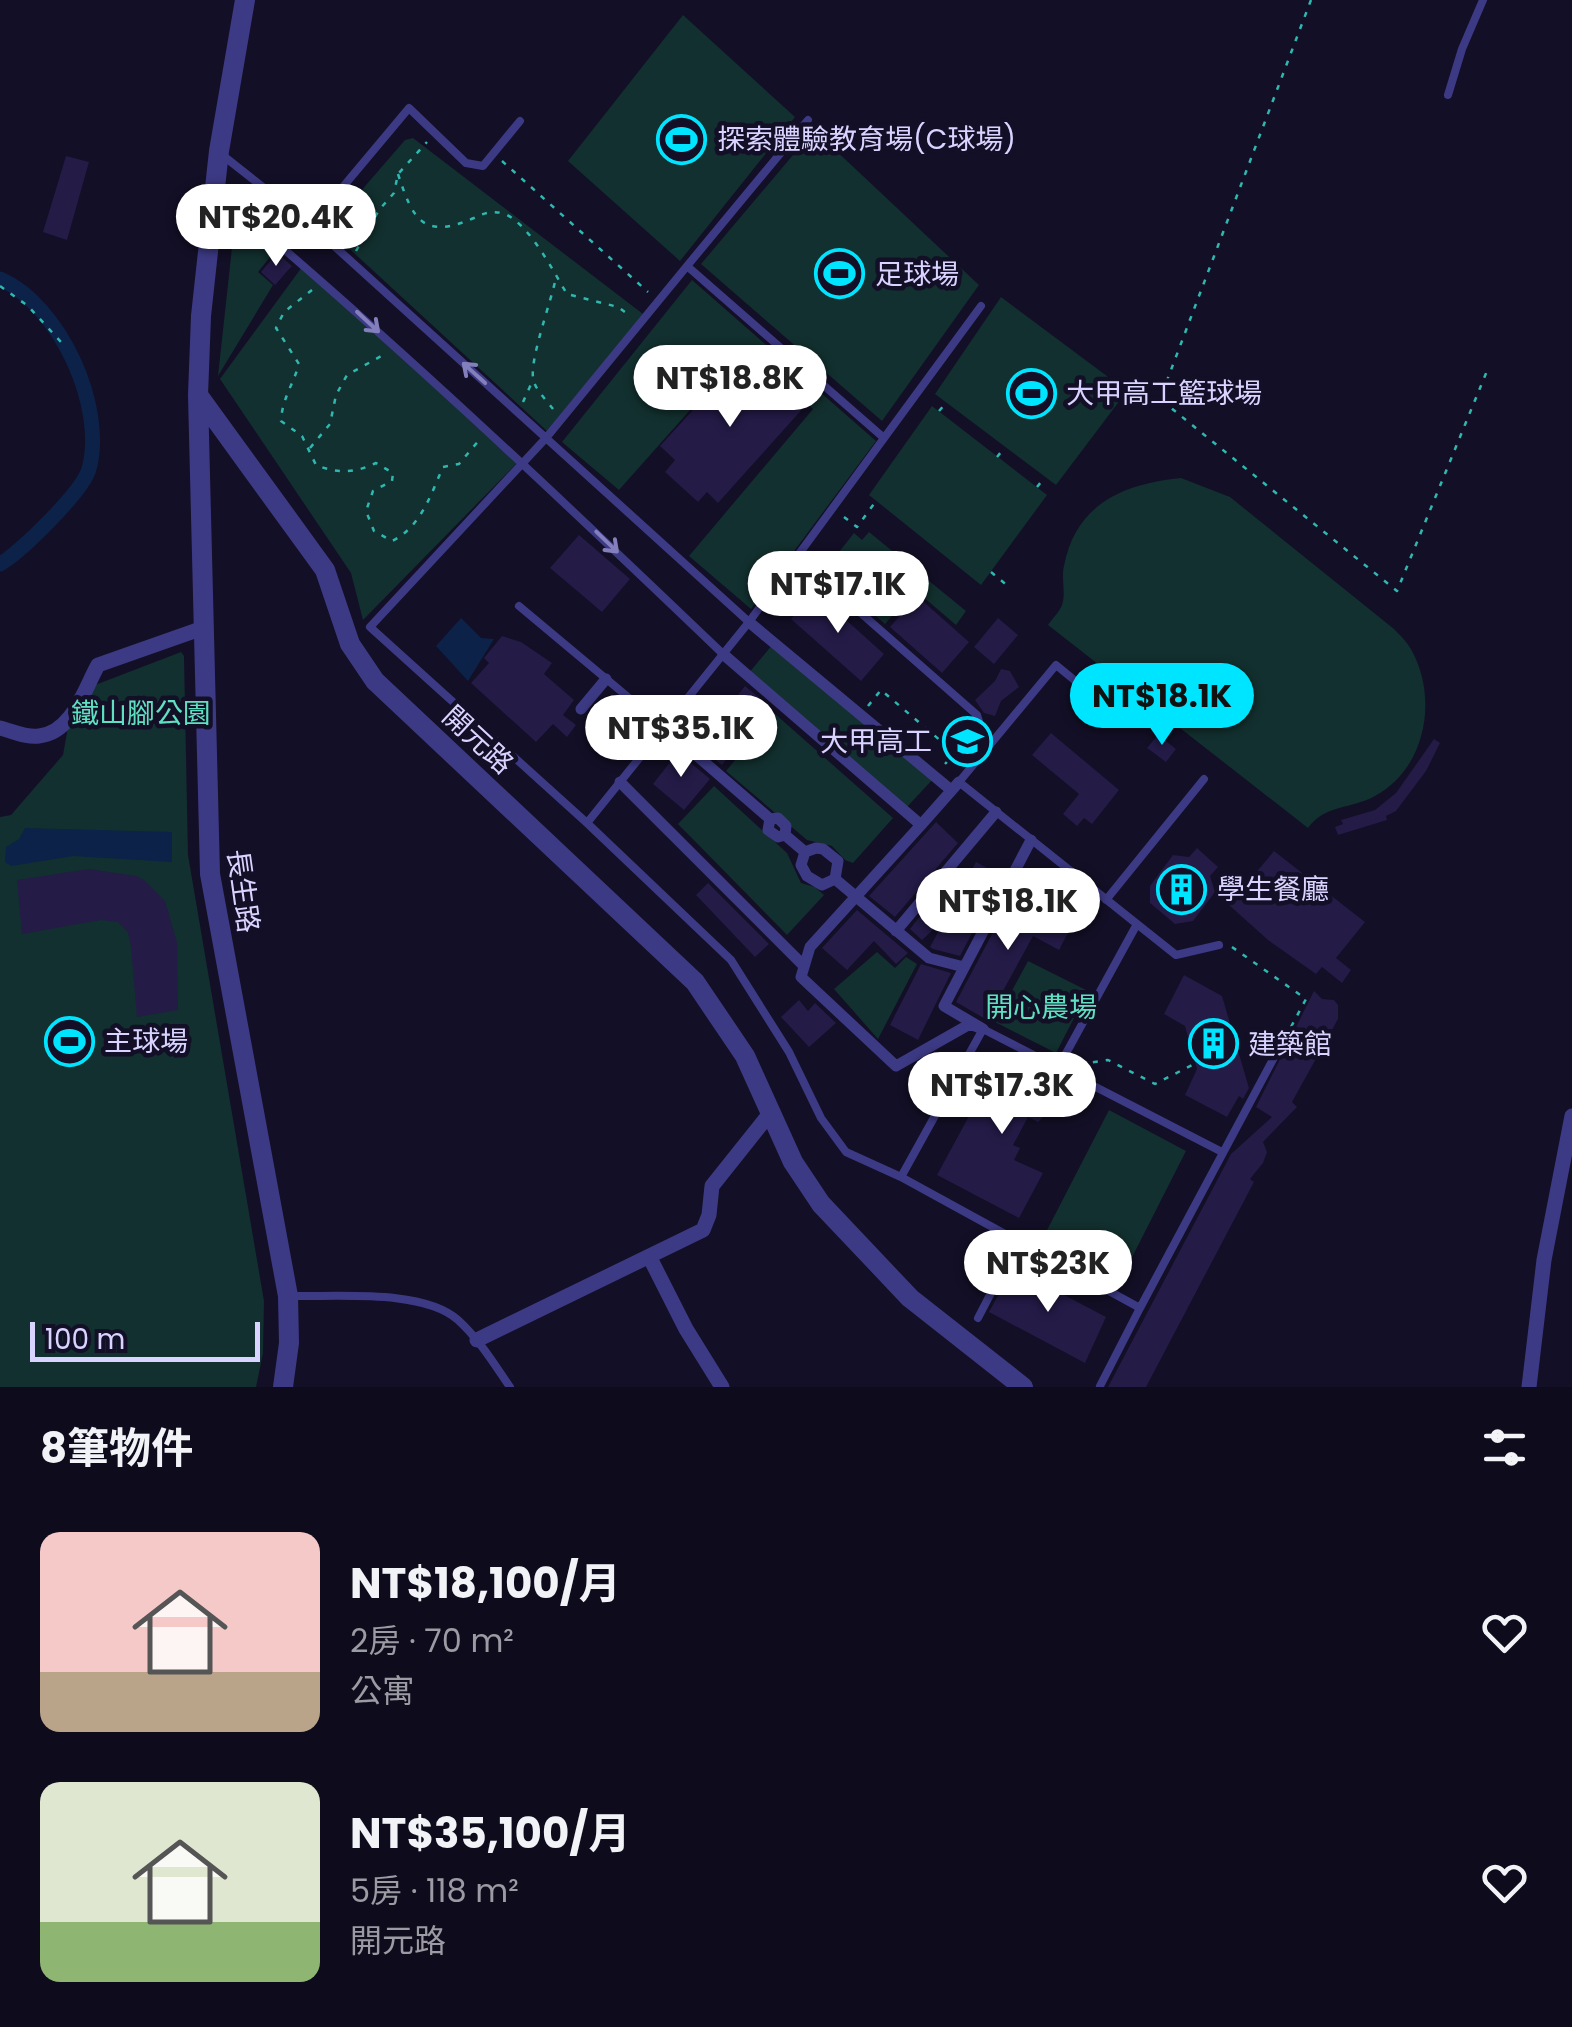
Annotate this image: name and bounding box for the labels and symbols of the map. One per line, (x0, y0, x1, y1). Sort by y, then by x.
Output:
sports icon: 探索體驗教育場(C球場) (656, 113, 708, 165)
place label: 探索體驗教育場(C球場) (717, 120, 1016, 159)
pin: NT$20.4K (173, 184, 379, 269)
sports icon: 足球場 (814, 248, 866, 300)
place label: 足球場 (875, 255, 959, 294)
one-way arrow (355, 310, 379, 334)
pin: NT$18.8K (627, 345, 833, 430)
one-way arrow (462, 361, 487, 384)
sports icon: 大甲高工籃球場 (1005, 367, 1057, 419)
place label: 大甲高工籃球場 (1066, 374, 1262, 413)
one-way arrow (594, 530, 618, 554)
pin: NT$17.1K (735, 551, 941, 636)
pin: NT$18.1K (1059, 663, 1265, 748)
park label: 鐵山腳公園 (71, 694, 211, 733)
pin: NT$35.1K (578, 695, 784, 780)
street label: 開元路 (434, 697, 522, 783)
school or university icon: 大甲高工 (941, 715, 993, 767)
place label: 大甲高工 (820, 722, 932, 761)
street label: 長生路 (218, 847, 268, 935)
building icon: 學生餐廳 (1156, 863, 1208, 915)
pin: NT$18.1K (905, 868, 1111, 953)
place label: 學生餐廳 (1217, 870, 1329, 909)
park label: 開心農場 (985, 988, 1097, 1027)
sports icon: 主球場 (43, 1015, 95, 1067)
building icon: 建築館 (1187, 1018, 1239, 1070)
place label: 主球場 (104, 1022, 188, 1061)
place label: 建築館 (1248, 1025, 1332, 1064)
pin: NT$17.3K (899, 1052, 1105, 1137)
pin: NT$23K (967, 1230, 1129, 1315)
scale bar (30, 1317, 260, 1362)

